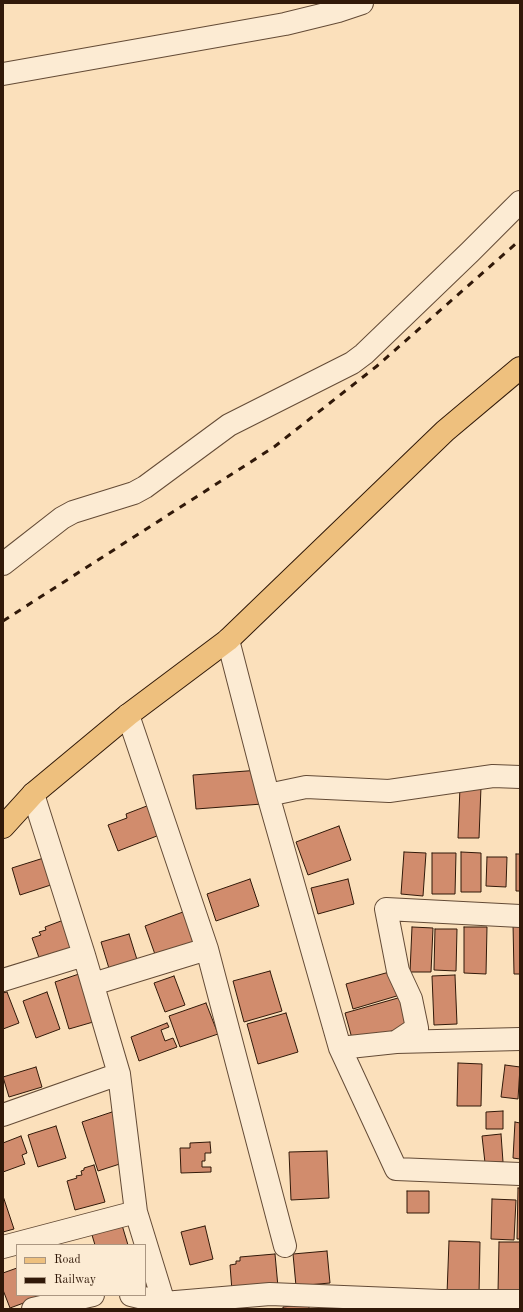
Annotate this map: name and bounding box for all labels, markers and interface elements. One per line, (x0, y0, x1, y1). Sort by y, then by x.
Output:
legend (16, 1244, 146, 1296)
text: Road (54, 1254, 81, 1266)
text: Railway (54, 1274, 96, 1286)

